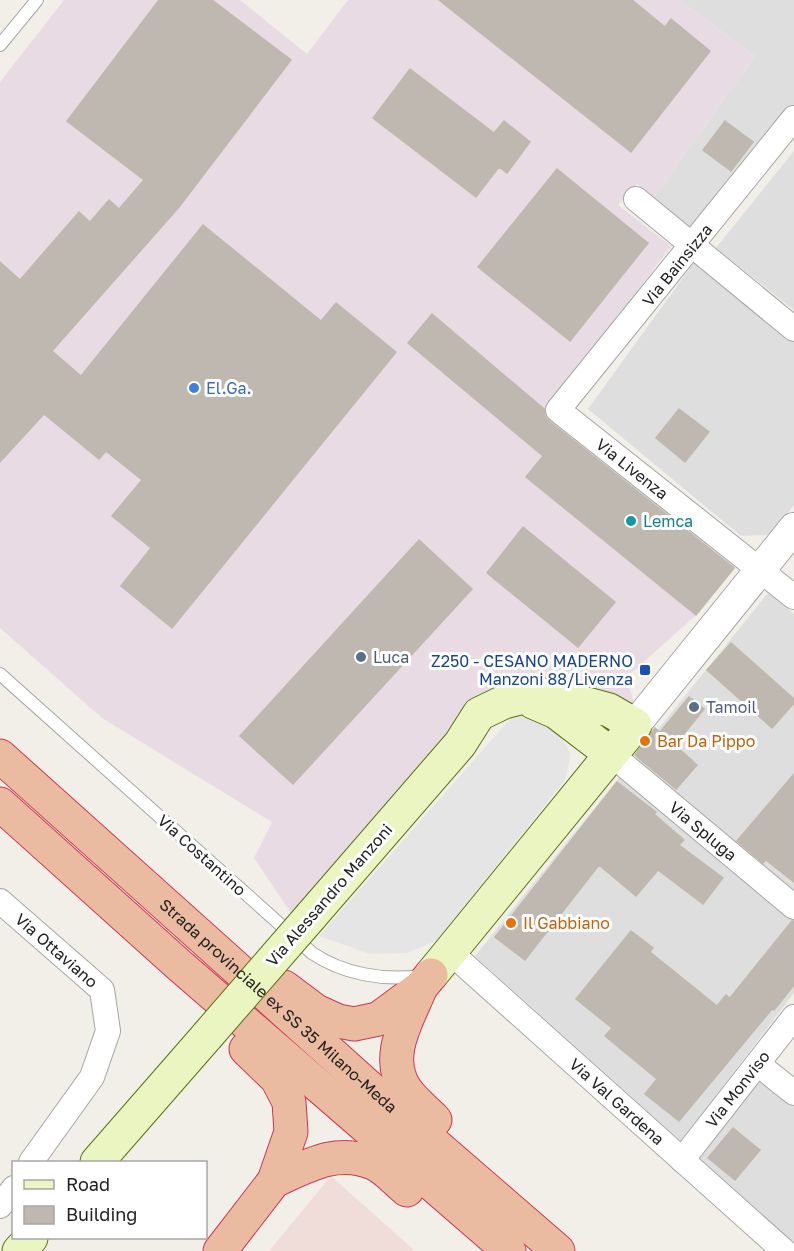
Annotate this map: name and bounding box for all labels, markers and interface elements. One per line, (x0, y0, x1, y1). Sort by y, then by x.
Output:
street label: Via Bainsizza (638, 220, 716, 310)
place label: El.Ga. (206, 378, 251, 398)
marker: El.Ga. (187, 381, 201, 395)
street label: Via Livenza (592, 434, 672, 503)
place label: Lemca (643, 511, 693, 531)
marker: Lemca (624, 514, 638, 528)
place label: Luca (373, 647, 409, 667)
marker: Luca (354, 650, 368, 664)
place label: Z250 - CESANO MADERNO Manzoni 88/Livenza (431, 651, 633, 689)
marker: Z250 - CESANO MADERNO Manzoni 88/Livenza (638, 663, 652, 677)
place label: Tamoil (706, 697, 757, 717)
marker: Tamoil (687, 700, 701, 714)
place label: Bar Da Pippo (657, 731, 755, 751)
marker: Bar Da Pippo (638, 734, 652, 748)
street label: Via Spluga (665, 797, 741, 865)
street label: Via Costantino (154, 810, 250, 900)
street label: Via Alessandro Manzoni (262, 820, 396, 970)
street label: Strada provinciale ex SS 35 Milano-Meda (156, 894, 401, 1117)
street label: Via Ottaviano (11, 909, 102, 992)
place label: Il Gabbiano (523, 913, 610, 933)
marker: Il Gabbiano (504, 916, 518, 930)
street label: Via Monviso (701, 1047, 774, 1132)
street label: Via Val Gardena (565, 1054, 668, 1149)
legend (12, 1161, 207, 1239)
text: Road (66, 1173, 110, 1195)
text: Building (66, 1203, 137, 1225)

